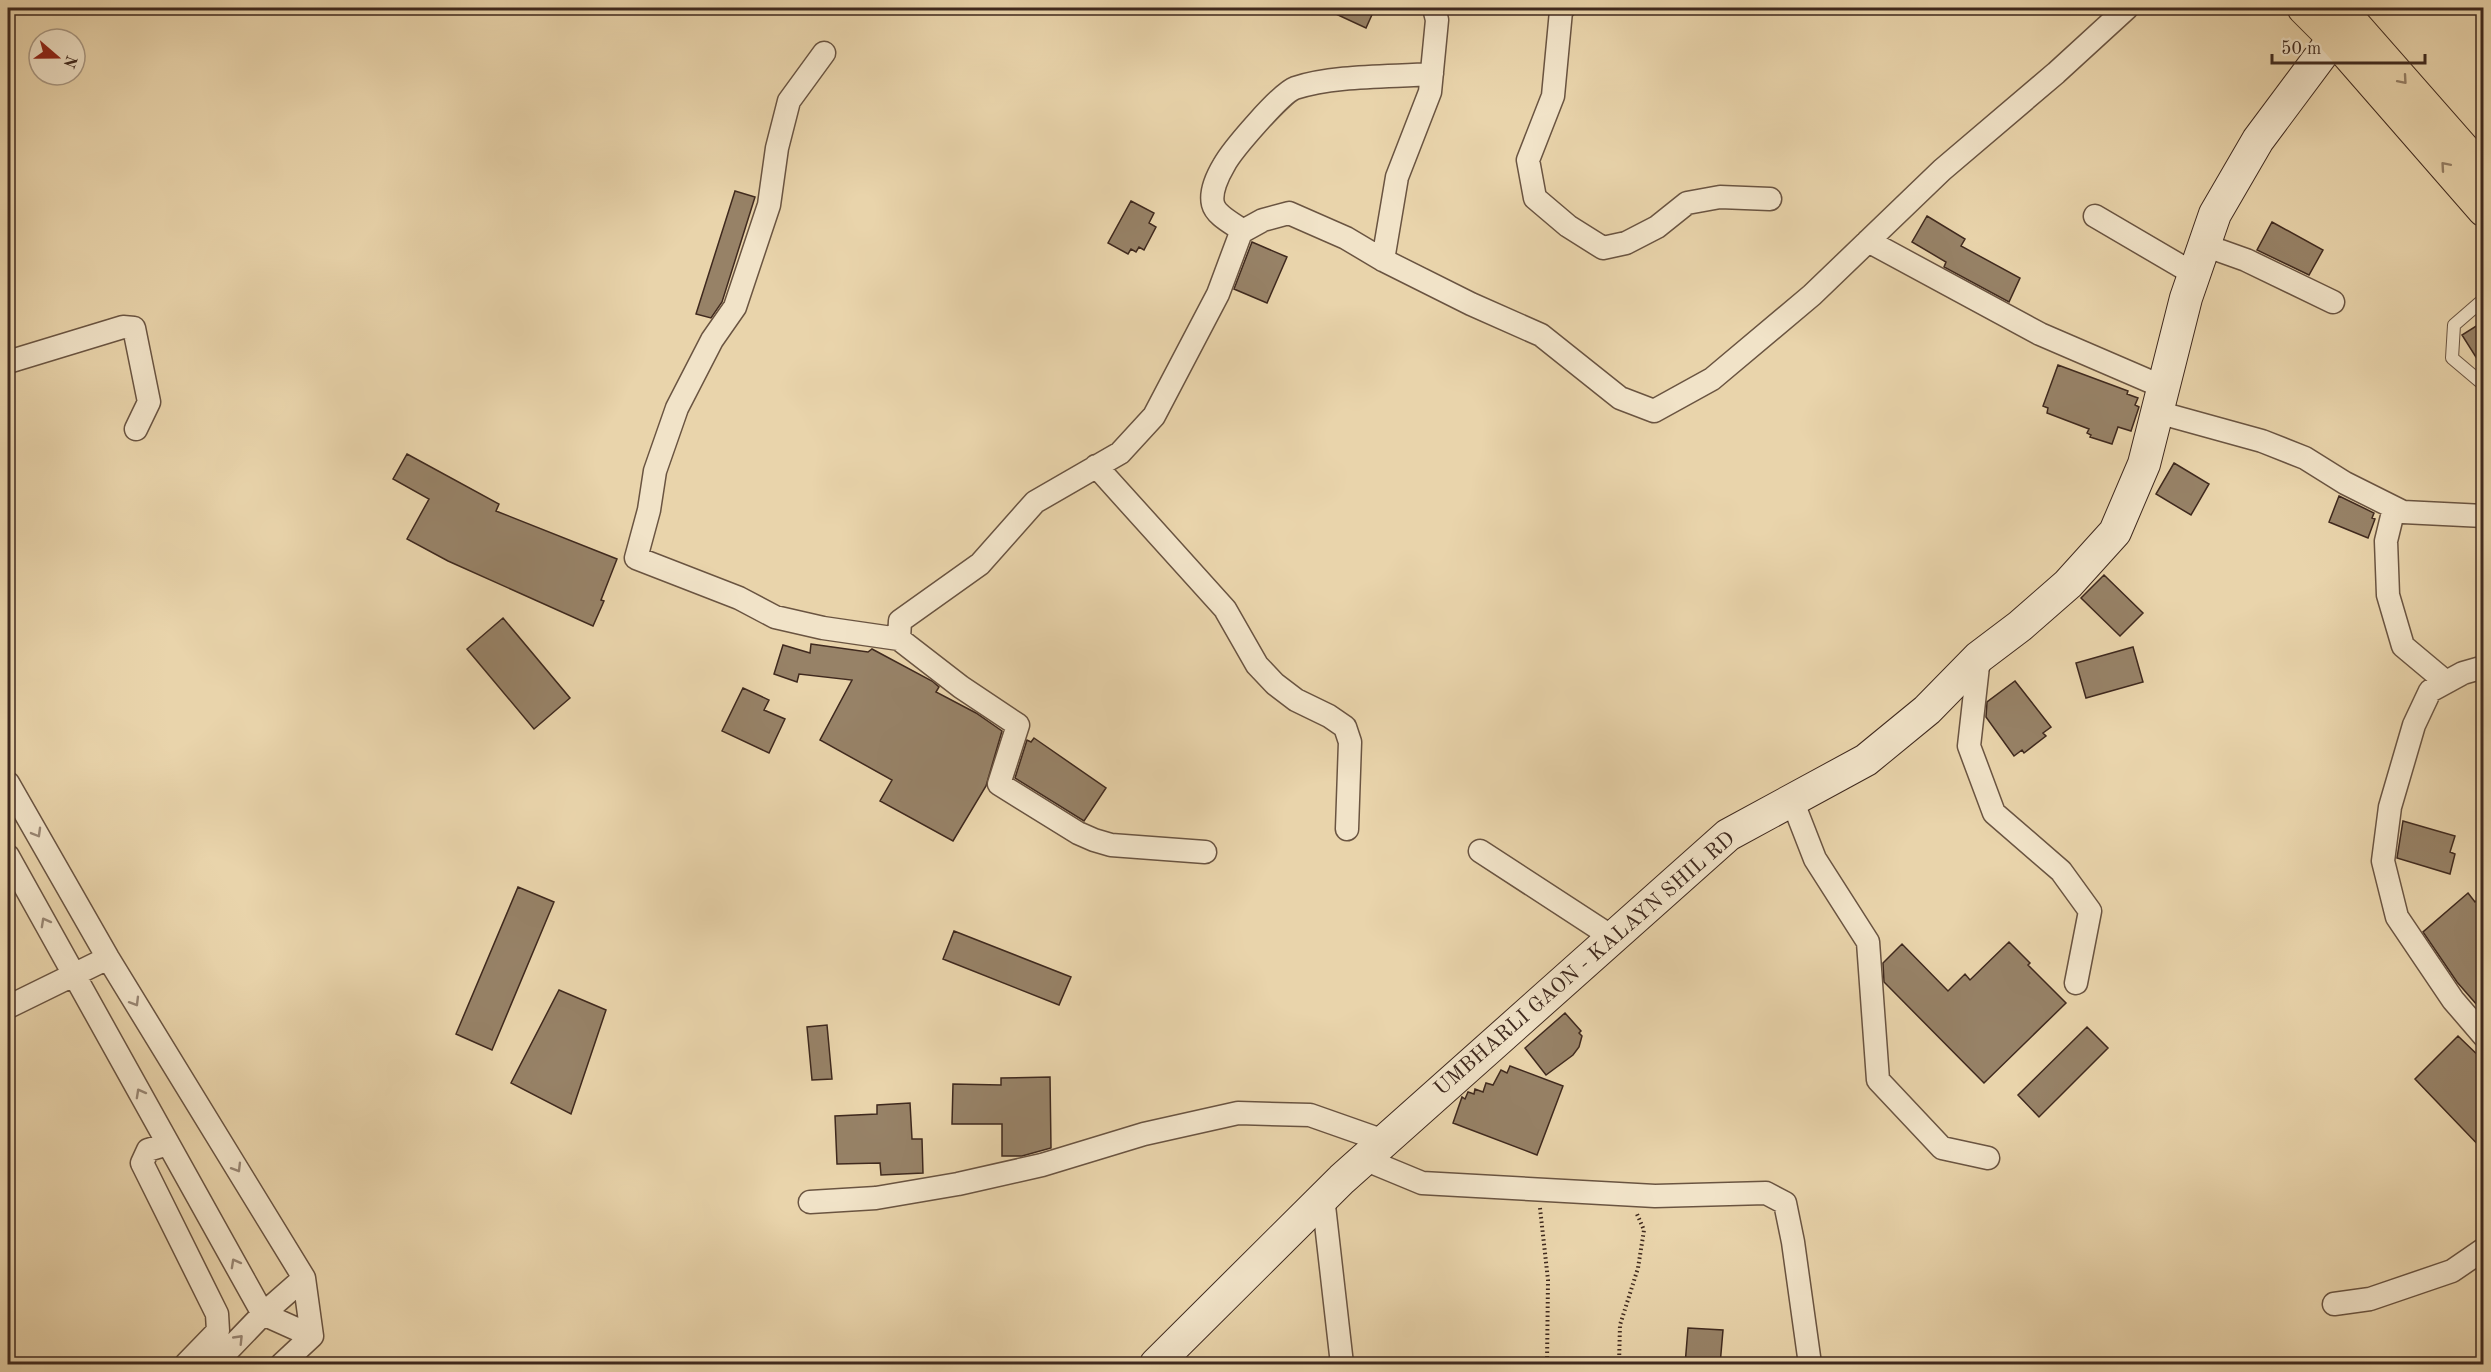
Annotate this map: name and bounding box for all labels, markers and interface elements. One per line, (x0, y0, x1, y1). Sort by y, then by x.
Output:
north arrow (27, 27, 87, 87)
scale bar (2272, 27, 2425, 65)
text: 50 m (2281, 40, 2321, 58)
text: N (59, 53, 79, 71)
one-way arrow (2396, 74, 2407, 85)
one-way arrow (2441, 162, 2452, 173)
one-way arrow (29, 827, 41, 837)
street label: UMBHARLI GAON - KALAYN SHIL RD (1431, 828, 1739, 1100)
one-way arrow (41, 918, 52, 928)
one-way arrow (128, 996, 140, 1006)
one-way arrow (136, 1088, 147, 1099)
one-way arrow (229, 1162, 241, 1172)
one-way arrow (231, 1259, 242, 1269)
one-way arrow (232, 1336, 243, 1347)

